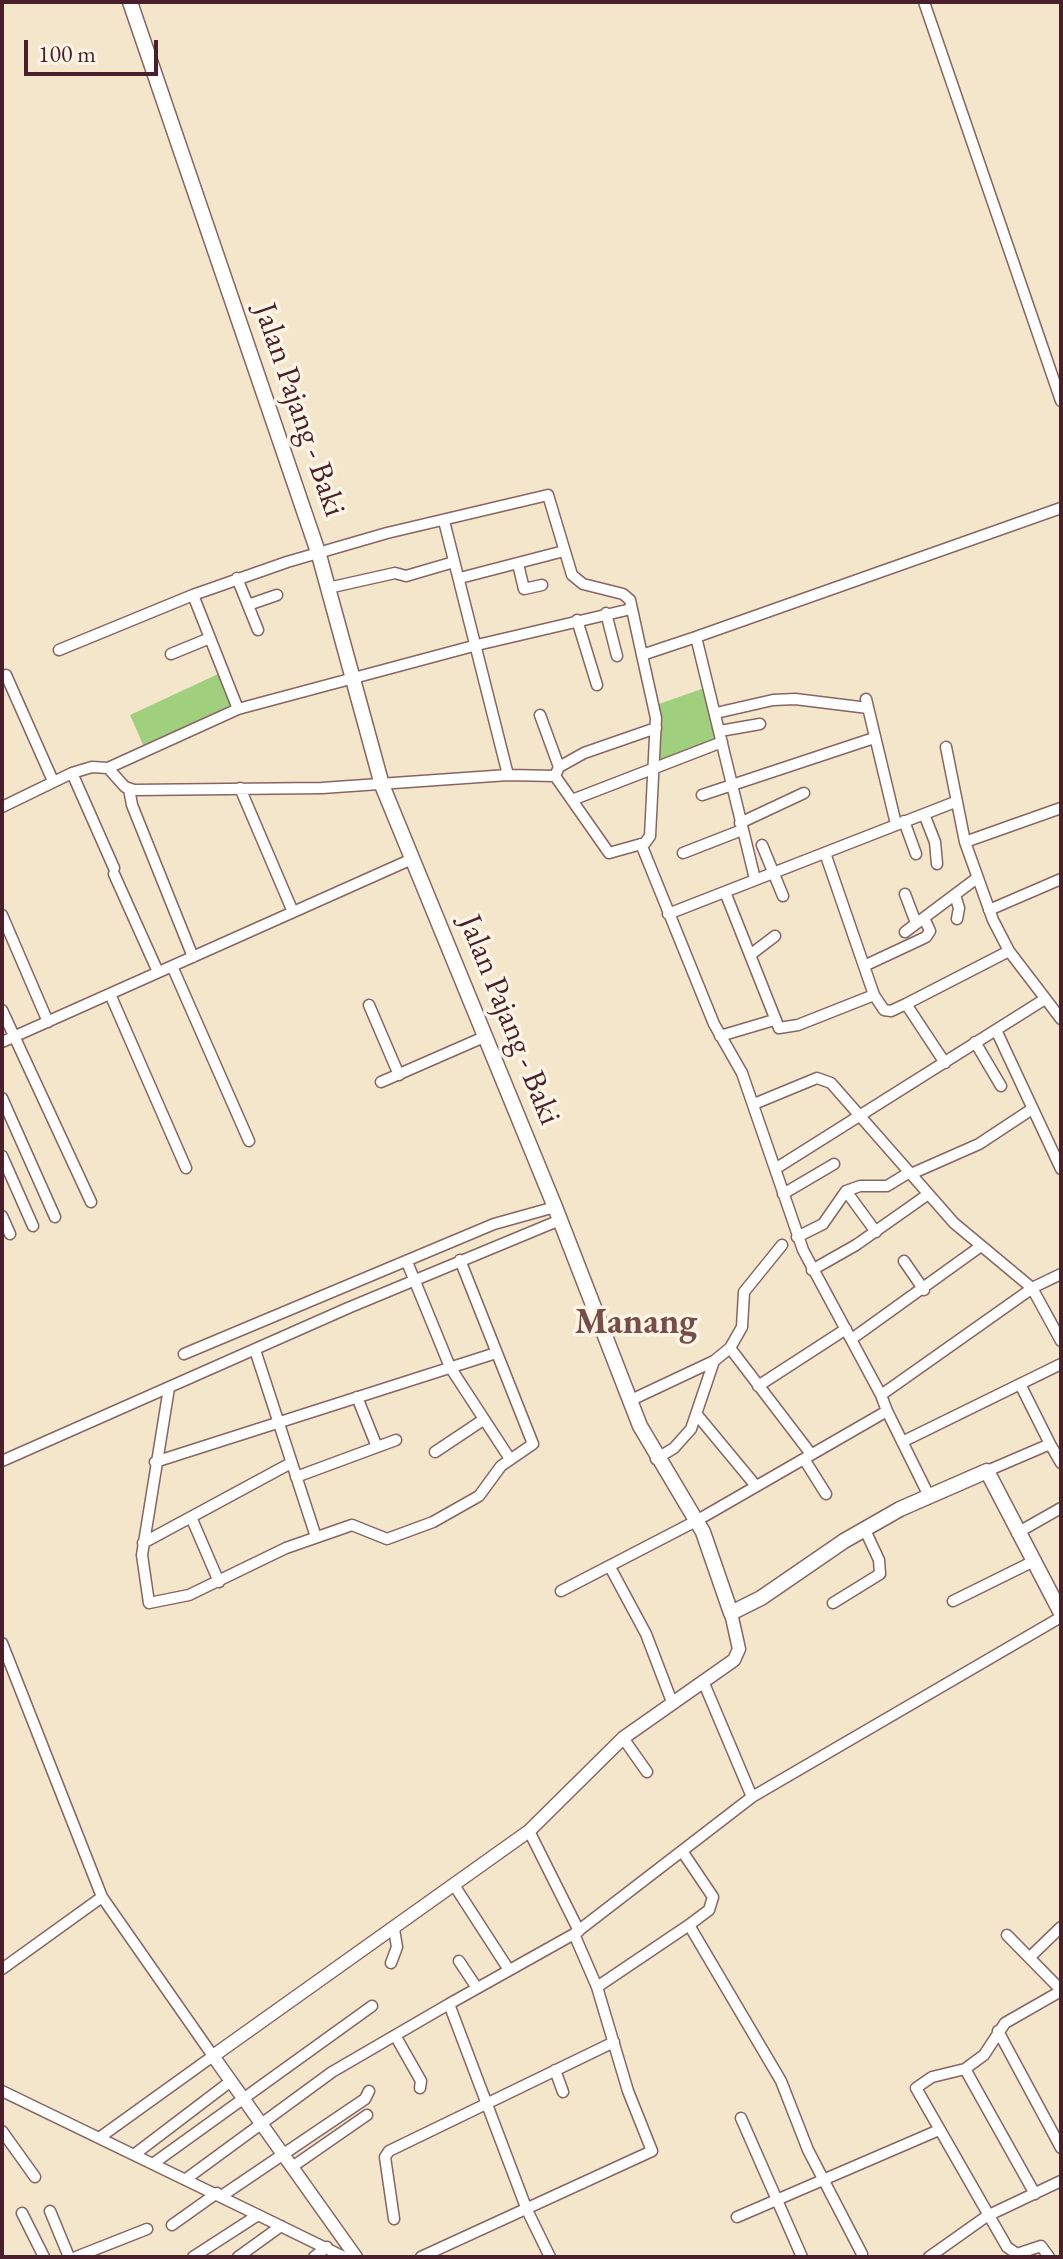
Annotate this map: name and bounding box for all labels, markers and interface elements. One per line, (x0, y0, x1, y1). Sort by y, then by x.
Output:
scale bar (28, 24, 162, 74)
text: 100 m (38, 38, 96, 69)
street label: Jalan Pajang - Baki (245, 298, 353, 522)
street label: Jalan Pajang - Baki (449, 910, 569, 1130)
district label: Manang (575, 1301, 697, 1345)

